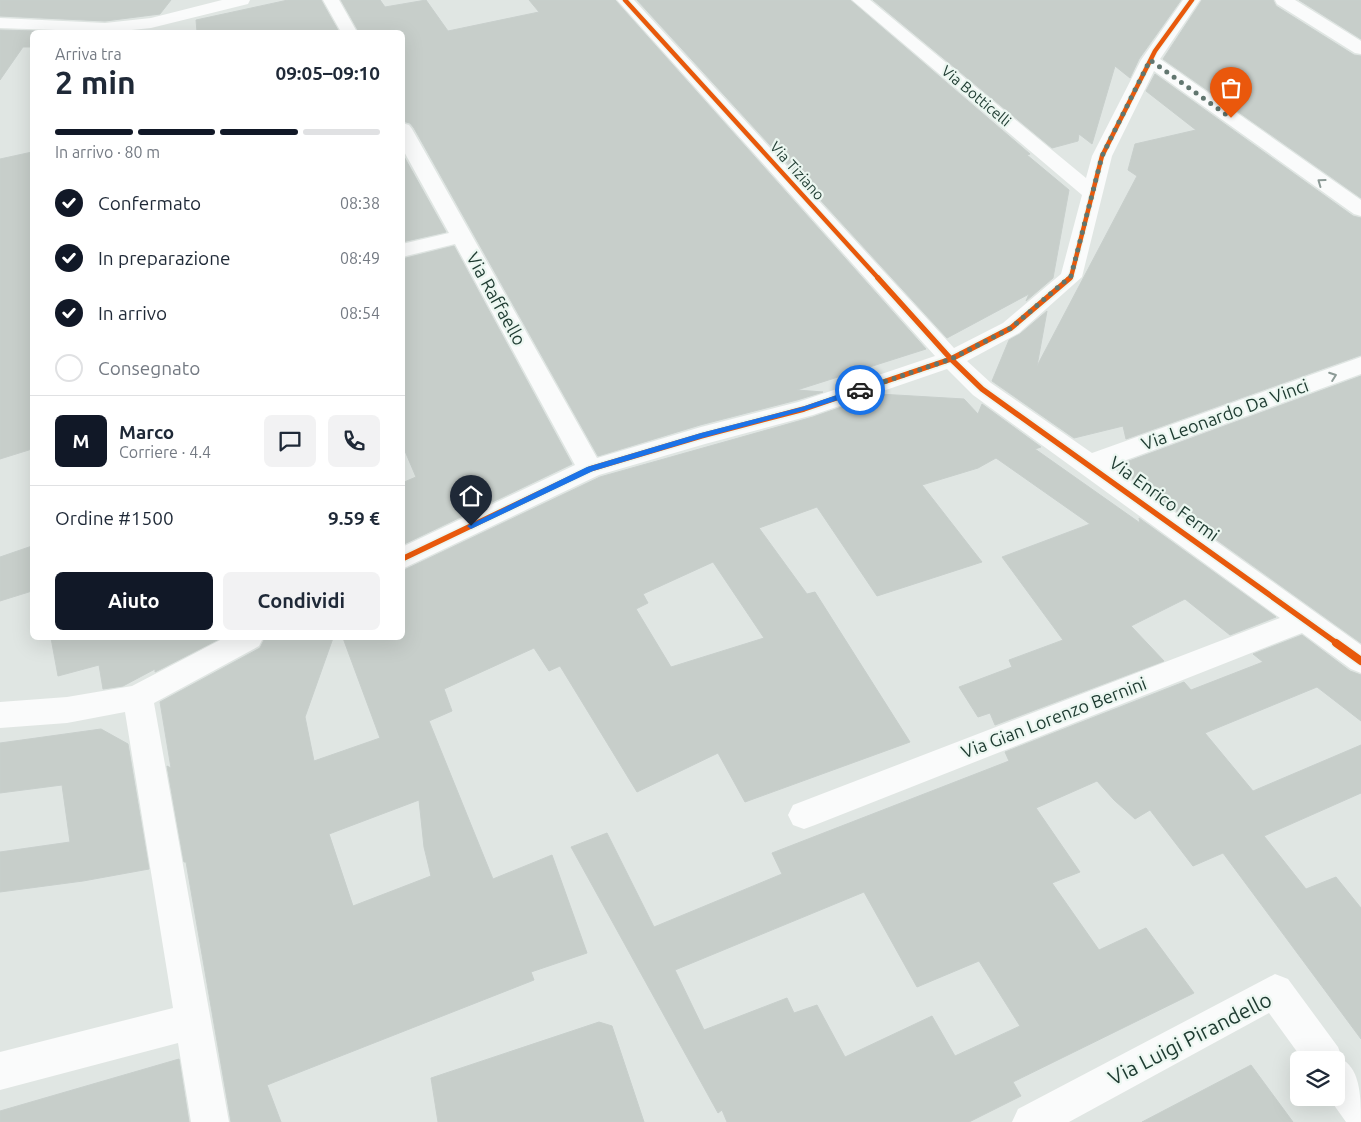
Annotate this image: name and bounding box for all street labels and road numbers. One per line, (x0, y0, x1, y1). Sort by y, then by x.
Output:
street label: Via Botticelli (938, 62, 1014, 130)
street label: Via Tiziano (767, 138, 828, 203)
street label: Via Raffaello (463, 249, 531, 348)
street label: Via Leonardo Da Vinci (1138, 374, 1311, 454)
street label: Via Enrico Fermi (1106, 452, 1223, 545)
street label: Via Gian Lorenzo Bernini (958, 672, 1149, 762)
street label: Via Luigi Pirandello (1104, 987, 1275, 1090)

